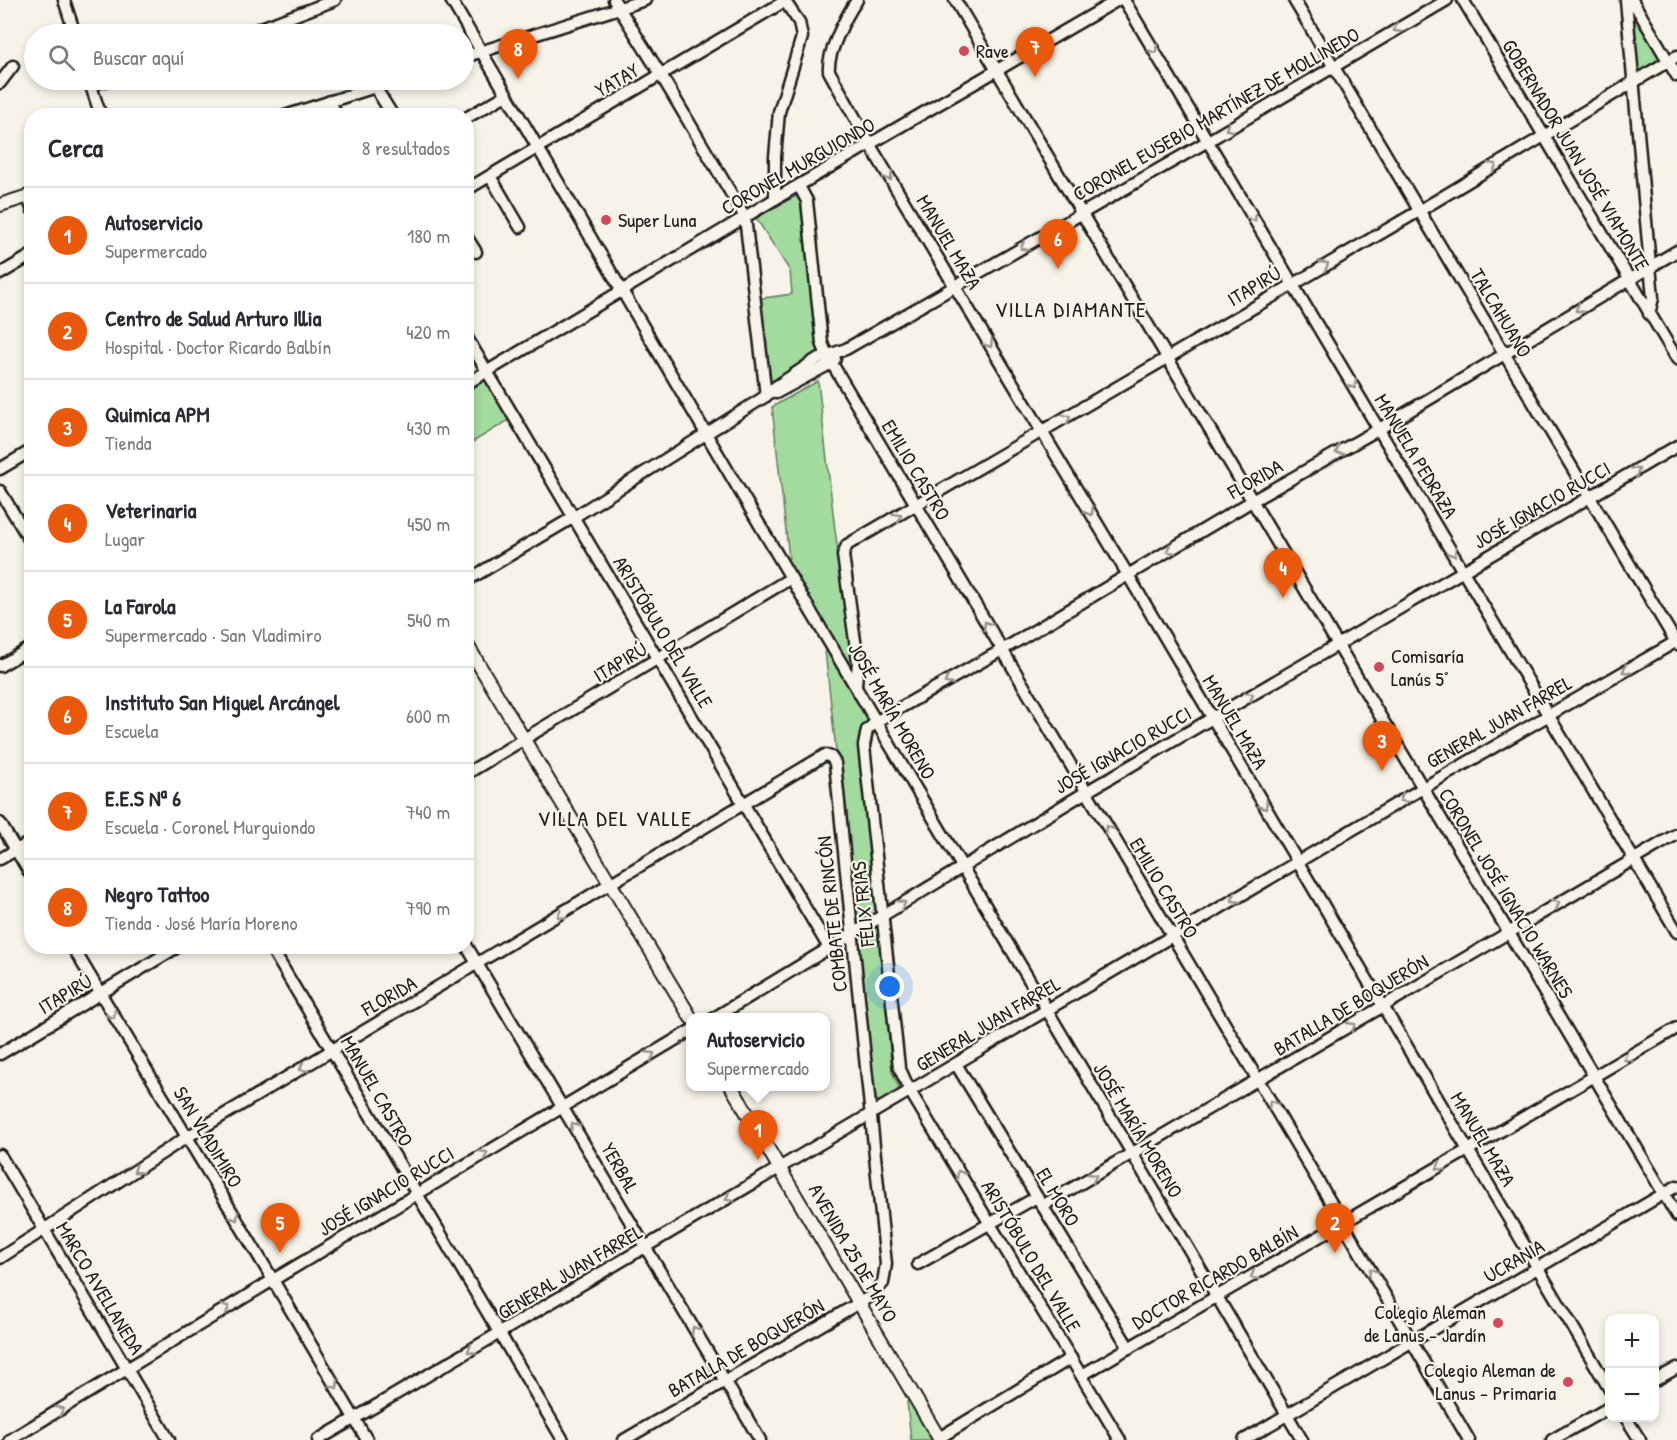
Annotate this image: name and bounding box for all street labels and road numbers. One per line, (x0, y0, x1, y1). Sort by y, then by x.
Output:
street label: CORONEL EUSEBIO MARTÍNEZ DE MOLLINEDO (1067, 20, 1364, 207)
street label: GOBERNADOR JUAN JOSÉ VIAMONTE (1496, 34, 1656, 276)
street label: YATAY (590, 56, 644, 103)
street label: CORONEL MURGUIONDO (716, 111, 880, 221)
street label: MANUEL MAZA (911, 189, 988, 294)
street label: ITAPIRÚ (1222, 259, 1286, 312)
street label: TALCAHUANO (1464, 263, 1539, 362)
street label: MANUELA PEDRAZA (1369, 389, 1464, 523)
street label: EMILIO CASTRO (876, 414, 957, 525)
street label: FLORIDA (1222, 452, 1287, 506)
street label: JOSÉ IGNACIO RUCCI (1468, 454, 1615, 555)
street label: ARISTÓBULO DEL VALLE (607, 551, 720, 713)
street label: ITAPIRÚ (588, 635, 652, 688)
street label: JOSÉ MARÍA MORENO (842, 637, 943, 784)
street label: MANUEL MAZA (1197, 669, 1274, 774)
street label: GENERAL JUAN FARREL (1421, 669, 1576, 774)
street label: JOSÉ IGNACIO RUCCI (1049, 699, 1196, 800)
street label: CORONEL JOSÉ IGNACIO WARNES (1433, 783, 1580, 1003)
street label: EMILIO CASTRO (1124, 832, 1205, 943)
street label: COMBATE DE RINCÓN (810, 835, 853, 993)
street label: FÉLIX FRIAS (845, 860, 880, 949)
street label: BATALLA DE BOQUERÓN (1268, 948, 1433, 1062)
street label: ITAPIRÚ (33, 967, 97, 1020)
street label: FLORIDA (356, 969, 421, 1023)
street label: GENERAL JUAN FARREL (911, 970, 1065, 1077)
street label: MANUEL CASTRO (335, 1030, 420, 1151)
street label: JOSÉ MARÍA MORENO (1087, 1057, 1190, 1203)
street label: SAN VLADIMIRO (168, 1081, 249, 1192)
street label: MANUEL MAZA (1445, 1086, 1522, 1191)
street label: YERBAL (595, 1138, 646, 1198)
street label: JOSÉ IGNACIO RUCCI (313, 1139, 459, 1242)
street label: EL MORO (1030, 1162, 1087, 1231)
street label: ARISTÓBULO DEL VALLE (975, 1175, 1088, 1337)
street label: AVENIDA 25 DE MAYO (803, 1178, 904, 1327)
street label: MARCO AVELLANEDA (50, 1216, 151, 1359)
street label: GENERAL JUAN FARREL (493, 1218, 647, 1325)
street label: DOCTOR RICARDO BALBÍN (1127, 1218, 1303, 1335)
street label: UCRANIA (1478, 1232, 1549, 1289)
street label: BATALLA DE BOQUERÓN (663, 1292, 829, 1403)

